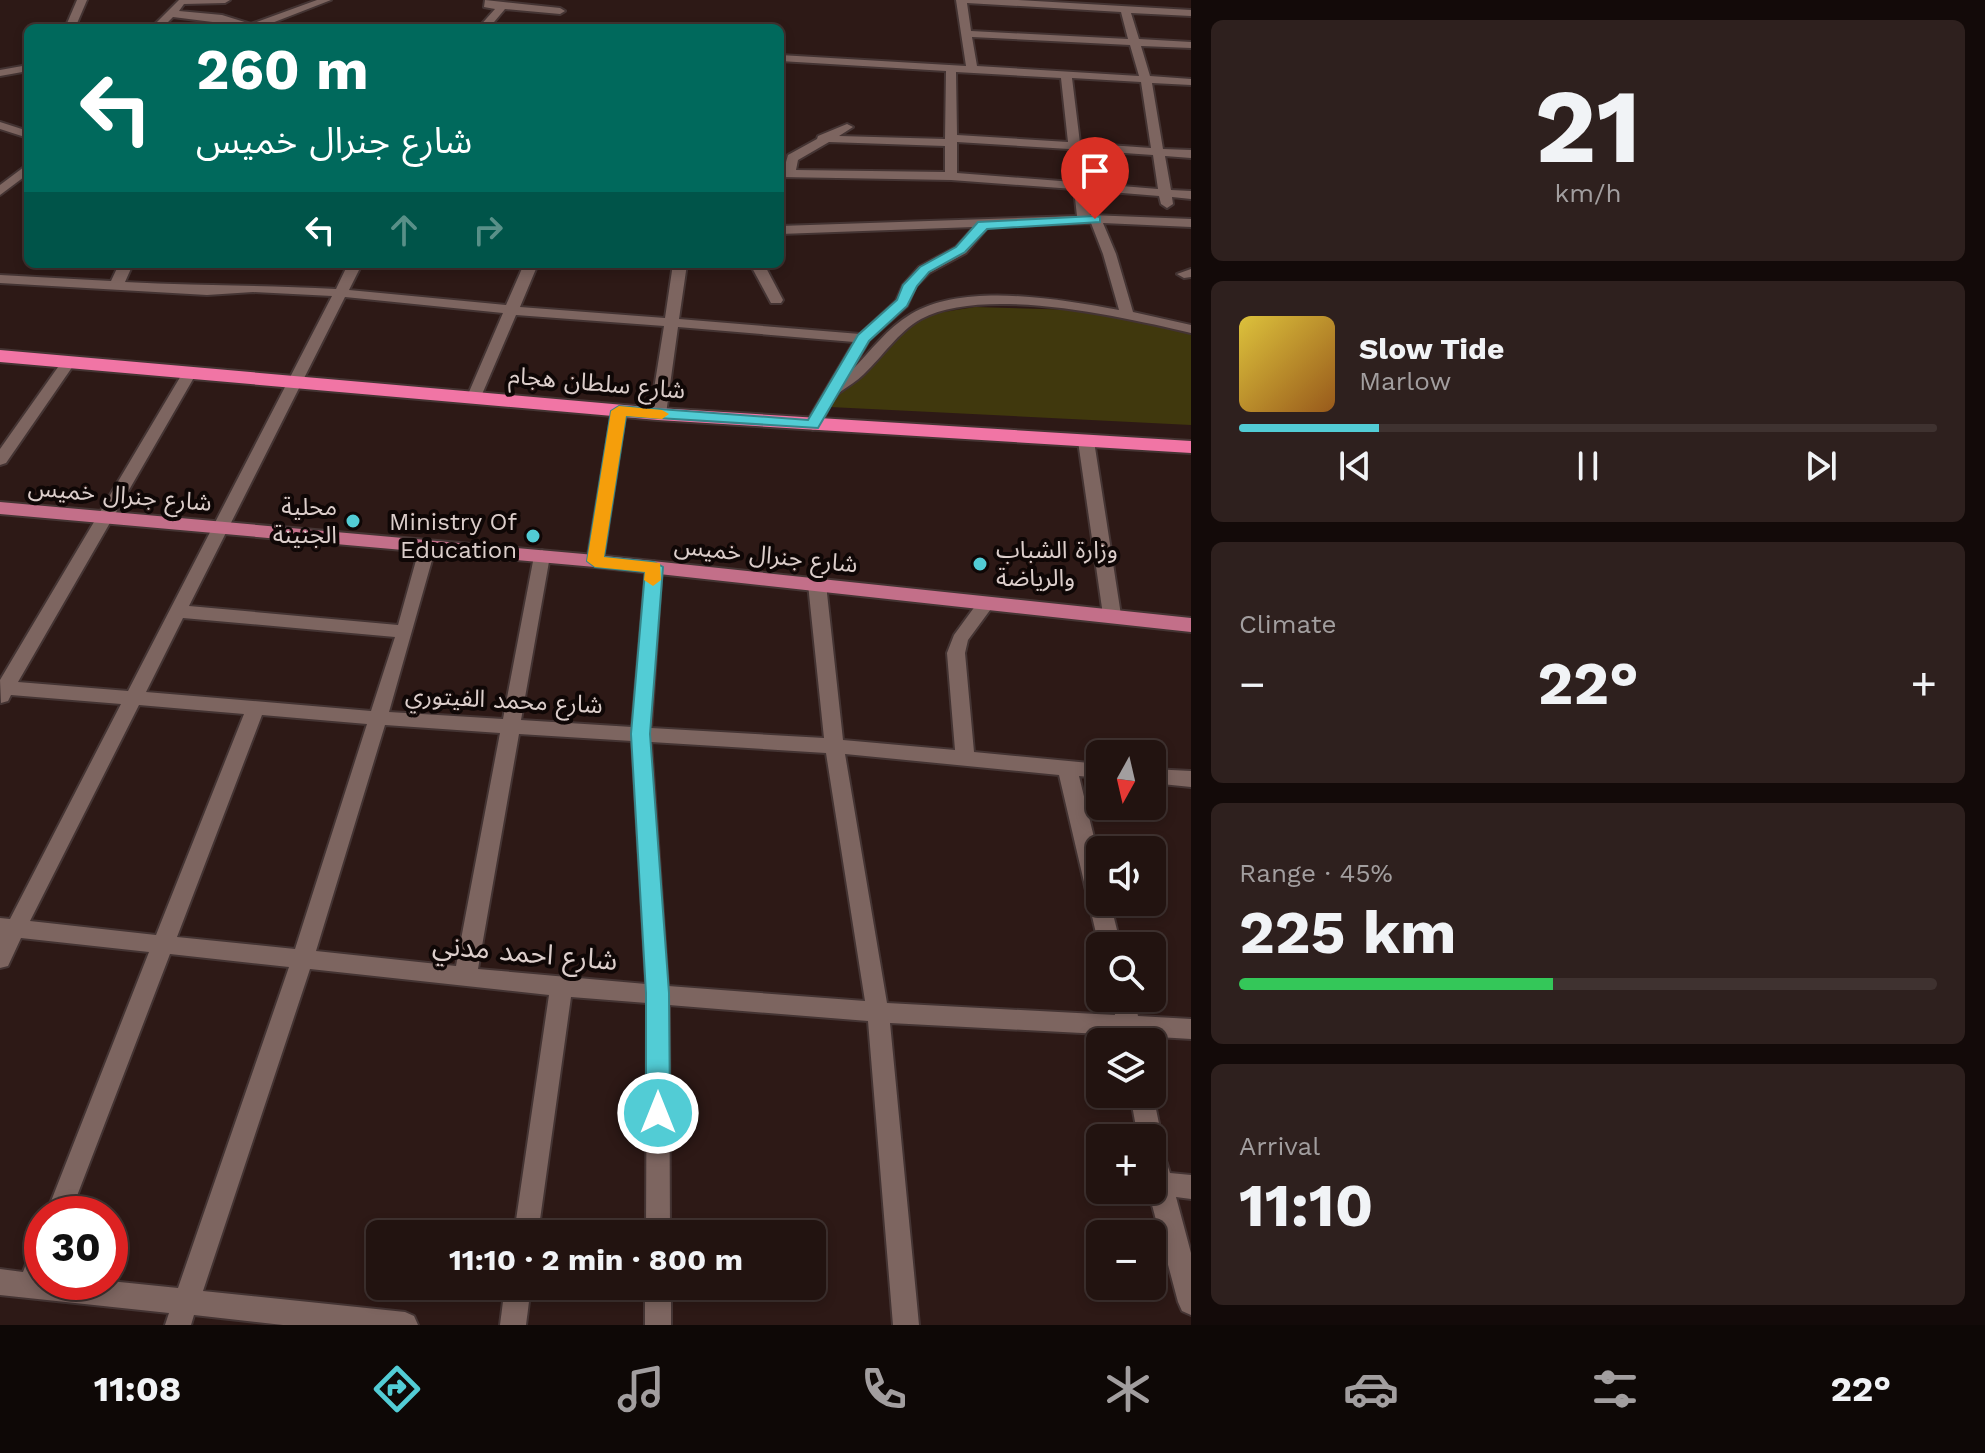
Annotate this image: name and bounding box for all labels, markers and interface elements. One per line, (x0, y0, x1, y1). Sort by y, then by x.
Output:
text: 260 m (196, 37, 369, 103)
icon: left (64, 56, 168, 160)
text: 21 (1535, 65, 1641, 187)
text: شارع جنرال خميس (196, 120, 472, 162)
pin (1061, 137, 1129, 219)
icon: arrive (1073, 149, 1117, 193)
text: km/h (1555, 178, 1621, 208)
icon: left (298, 208, 342, 252)
icon: ahead (382, 208, 426, 252)
icon: right (466, 208, 510, 252)
text: Slow Tide (1359, 331, 1504, 366)
street label: شارع سلطان هجام (507, 361, 687, 409)
text: Marlow (1359, 366, 1451, 396)
icon: previous (1333, 444, 1377, 488)
icon: pause (1566, 444, 1610, 488)
icon: next (1799, 444, 1843, 488)
street label: شارع جنرال خميس (27, 473, 213, 520)
place label: محلية الجنينة (273, 493, 337, 549)
place label: Ministry Of Education (389, 508, 518, 564)
marker: محلية الجنينة (344, 512, 362, 530)
marker: Ministry Of Education (524, 527, 542, 545)
street label: شارع جنرال خميس (673, 531, 859, 582)
place label: وزارة الشباب والرياضة (996, 536, 1118, 592)
marker: وزارة الشباب والرياضة (971, 555, 989, 573)
text: Climate (1239, 609, 1337, 639)
text: 22° (1537, 648, 1639, 719)
text: − (1239, 658, 1266, 710)
text: + (1910, 658, 1937, 710)
street label: شارع محمد الفيتوري (404, 681, 603, 724)
north arrow (1086, 740, 1166, 820)
map controls (1086, 740, 1166, 1300)
button: sound (1086, 836, 1166, 916)
text: Range · 45% (1239, 858, 1393, 888)
text: 225 km (1239, 897, 1456, 968)
street label: شارع احمد مدني (431, 928, 619, 982)
button: search (1086, 932, 1166, 1012)
button: layers (1086, 1028, 1166, 1108)
position arrow (616, 1071, 700, 1155)
button: + (1086, 1124, 1166, 1204)
text: Arrival (1239, 1131, 1320, 1161)
text: 11:10 (1239, 1170, 1373, 1241)
speed limit sign: 30 (24, 1196, 128, 1300)
button: − (1086, 1220, 1166, 1300)
text: 11:10 · 2 min · 800 m (449, 1242, 743, 1277)
icon: directions (369, 1361, 425, 1417)
icon: music (613, 1361, 669, 1417)
icon: phone (856, 1361, 912, 1417)
icon: climate (1100, 1361, 1156, 1417)
icon: car (1343, 1361, 1399, 1417)
icon: filters (1587, 1361, 1643, 1417)
text: 11:08 (94, 1368, 181, 1410)
text: 22° (1830, 1368, 1891, 1410)

